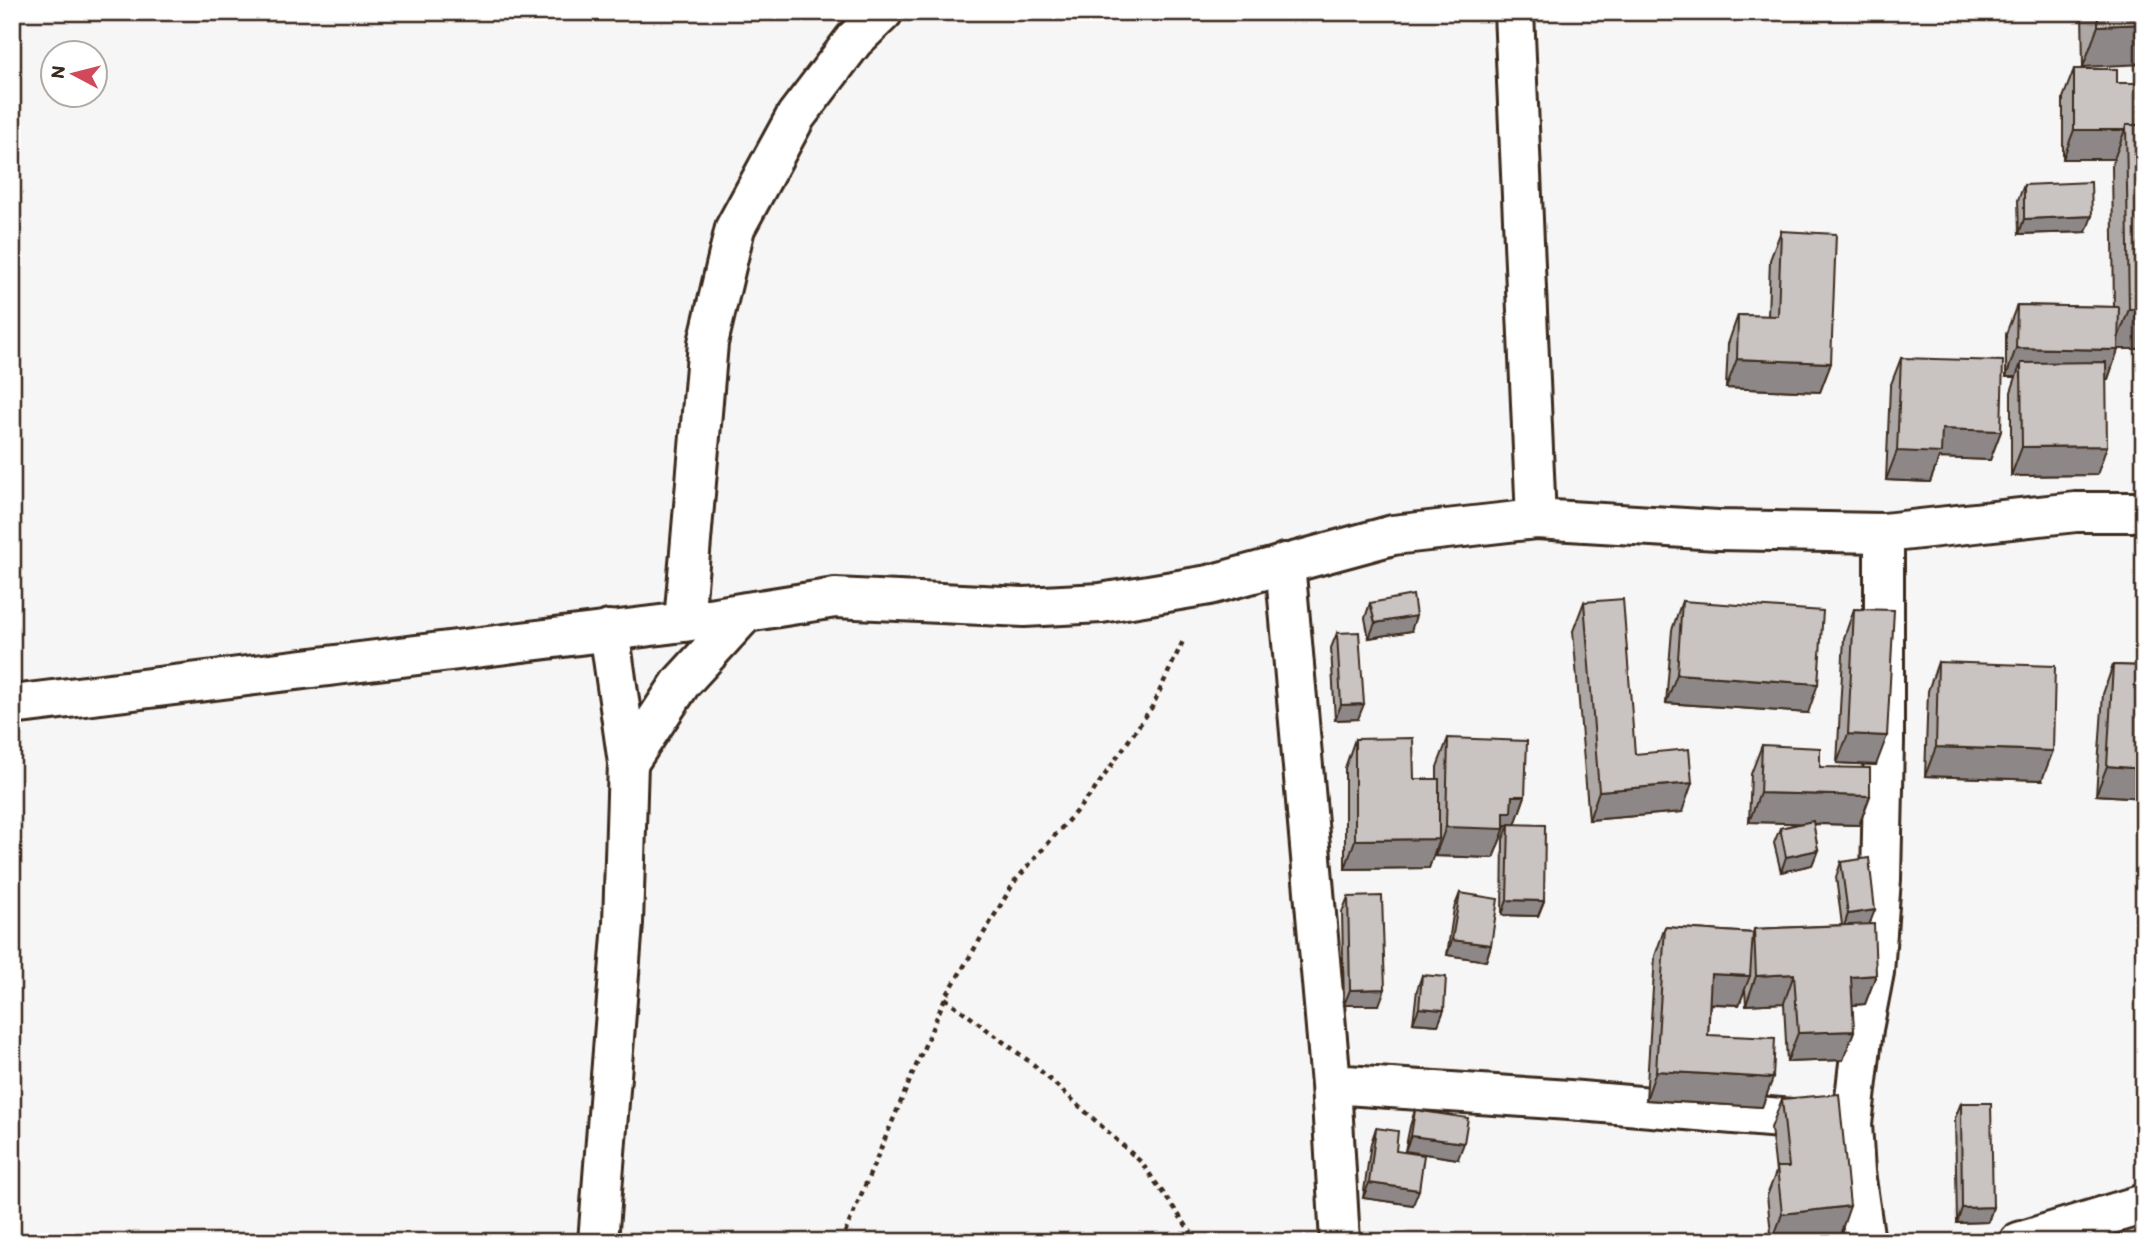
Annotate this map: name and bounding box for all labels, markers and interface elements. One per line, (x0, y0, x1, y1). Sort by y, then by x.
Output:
north arrow (38, 38, 108, 108)
text: N (45, 64, 70, 80)

